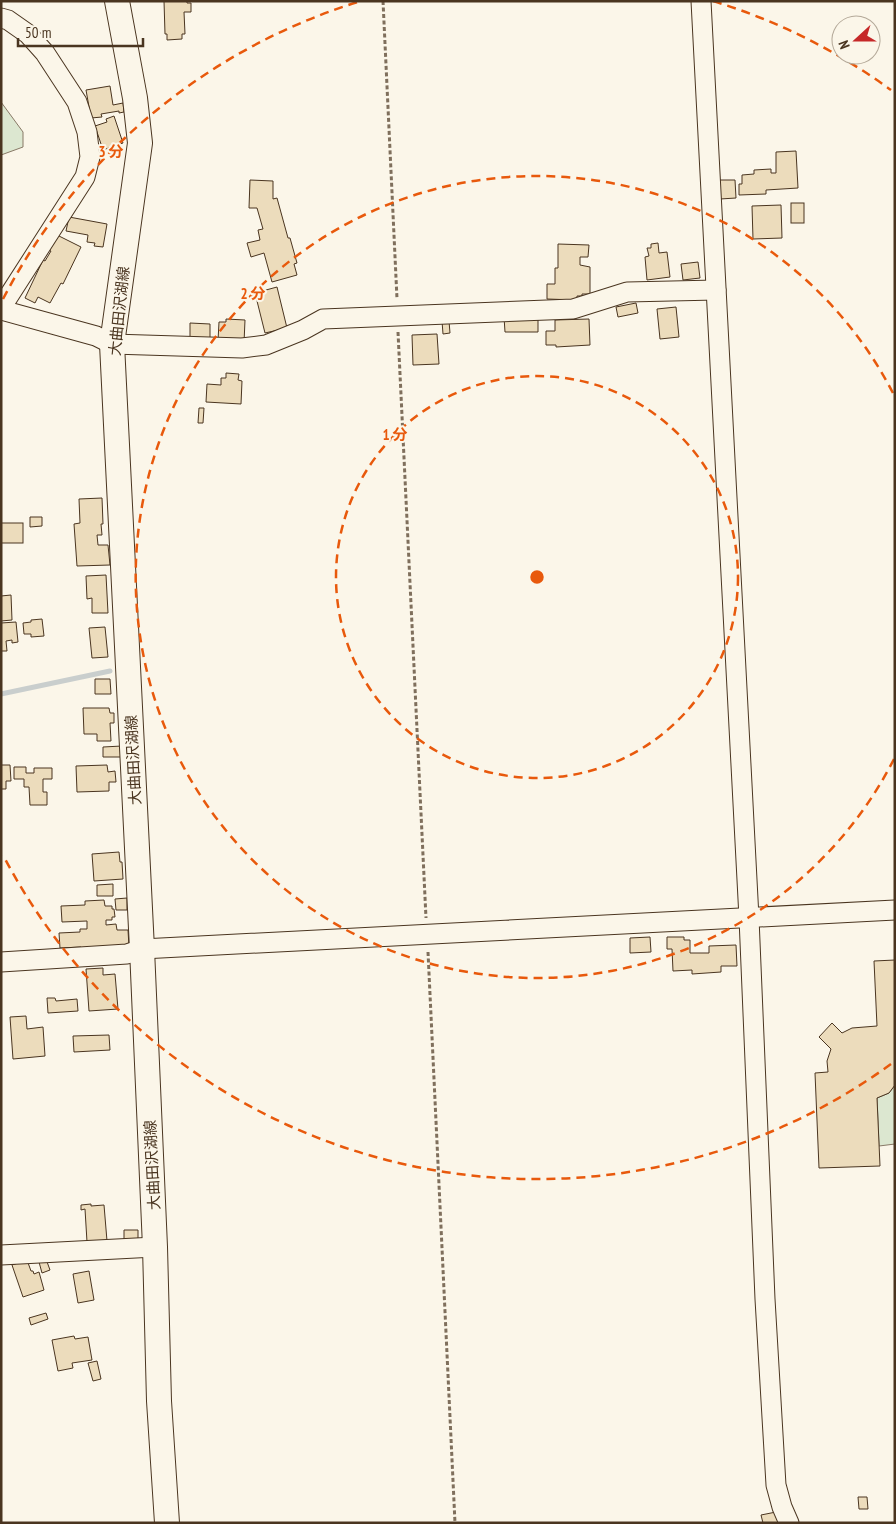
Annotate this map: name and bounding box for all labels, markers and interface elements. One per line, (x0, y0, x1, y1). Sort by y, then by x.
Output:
scale bar (18, 15, 142, 47)
north arrow (831, 15, 881, 65)
text: 50 m (25, 23, 51, 42)
text: N (834, 38, 854, 51)
text: 3 分 (98, 142, 124, 161)
street label: 大曲田沢湖線 (105, 265, 133, 357)
text: 2 分 (240, 284, 266, 303)
text: 1 分 (382, 425, 408, 444)
centre of rings (528, 568, 546, 586)
street label: 大曲田沢湖線 (121, 715, 145, 805)
street label: 大曲田沢湖線 (140, 1120, 164, 1210)

